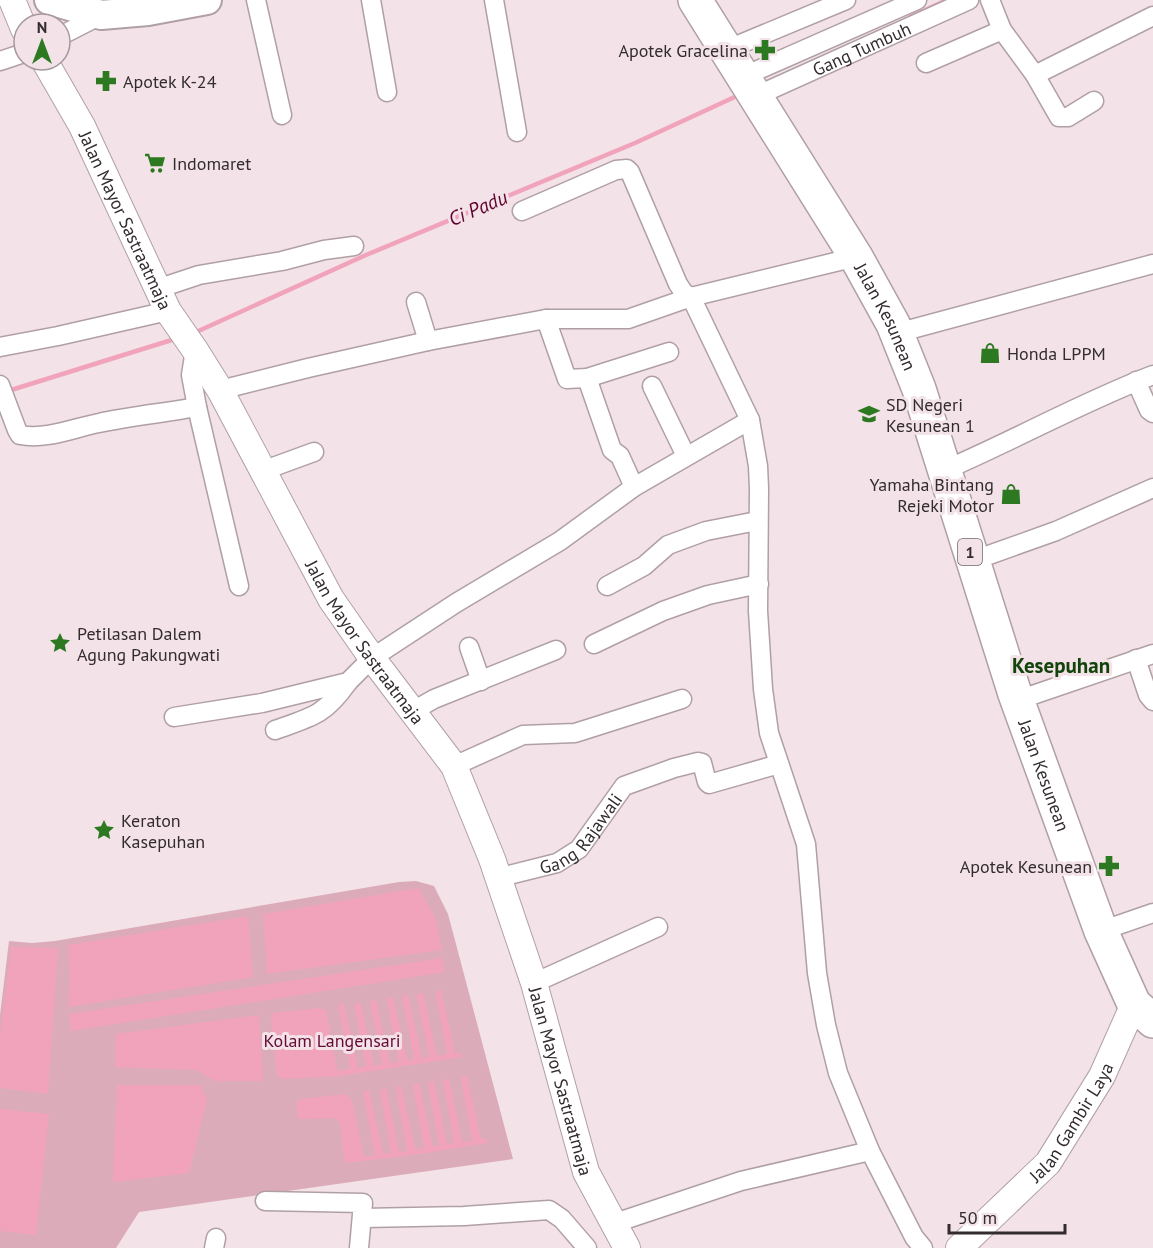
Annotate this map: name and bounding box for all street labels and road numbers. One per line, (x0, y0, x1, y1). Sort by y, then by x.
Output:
street label: Gang Tumbuh (809, 16, 914, 81)
street label: Jalan Mayor Sastraatmaja (74, 126, 177, 313)
street label: Jalan Kesunean (849, 258, 922, 374)
road number: 1 (958, 539, 982, 565)
street label: Jalan Mayor Sastraatmaja (300, 555, 430, 729)
street label: Jalan Kesunean (1013, 715, 1075, 834)
street label: Gang Rajawali (537, 789, 627, 878)
street label: Jalan Mayor Sastraatmaja (524, 983, 598, 1178)
street label: Jalan Gambir Laya (1023, 1059, 1118, 1187)

